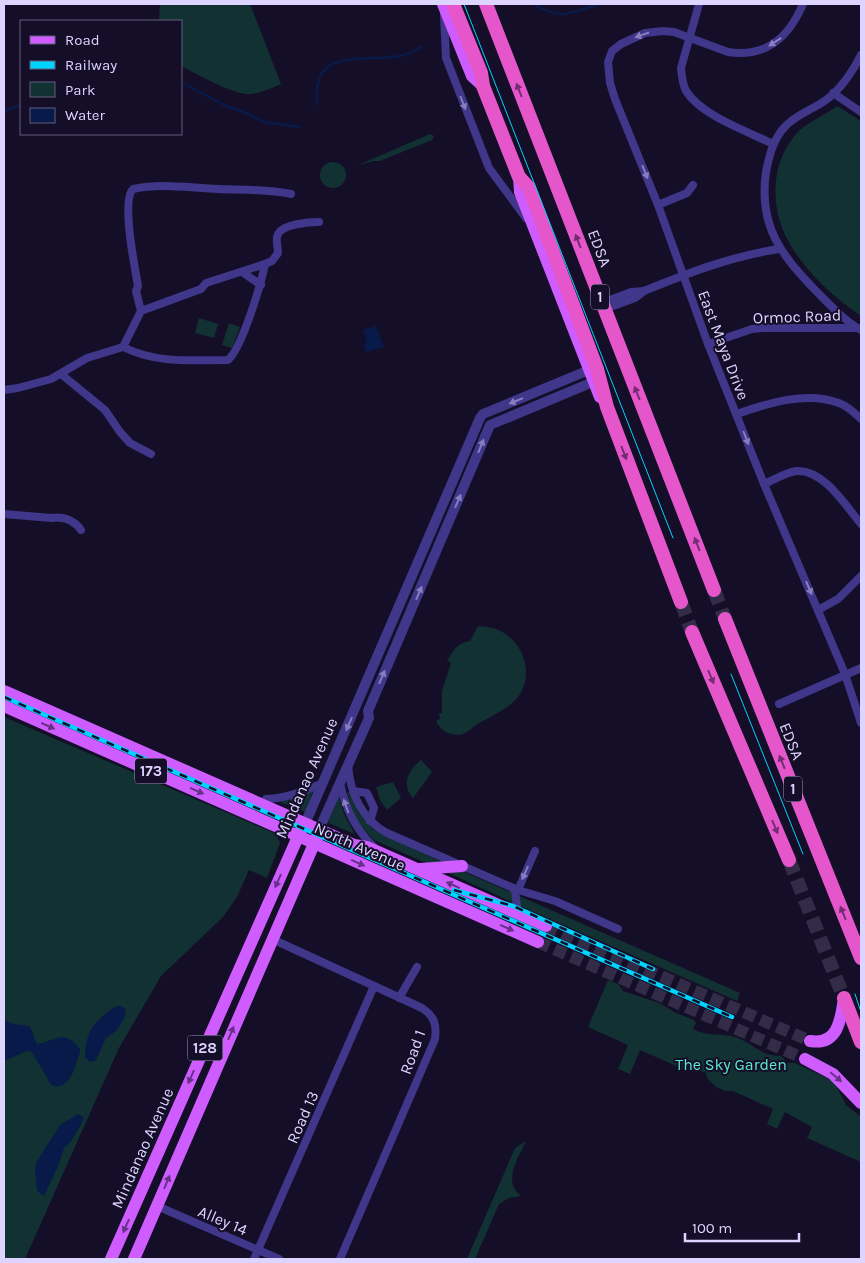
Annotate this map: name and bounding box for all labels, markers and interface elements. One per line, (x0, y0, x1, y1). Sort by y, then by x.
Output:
legend (20, 20, 182, 135)
text: Road (65, 31, 100, 49)
one-way arrow (634, 31, 649, 39)
one-way arrow (768, 38, 782, 47)
text: Railway (65, 56, 117, 74)
text: Park (65, 81, 95, 99)
one-way arrow (515, 83, 523, 97)
one-way arrow (460, 96, 468, 110)
text: Water (65, 106, 106, 124)
one-way arrow (641, 165, 649, 179)
street label: EDSA (584, 227, 615, 270)
one-way arrow (574, 233, 582, 248)
road number: 1 (591, 284, 609, 310)
street label: East Maya Drive (694, 288, 753, 403)
street label: Ormoc Road (752, 305, 842, 328)
one-way arrow (633, 385, 641, 400)
one-way arrow (508, 397, 523, 405)
one-way arrow (742, 431, 750, 446)
one-way arrow (478, 439, 486, 453)
one-way arrow (621, 445, 628, 460)
one-way arrow (455, 494, 463, 508)
one-way arrow (693, 536, 701, 551)
one-way arrow (805, 581, 813, 595)
one-way arrow (415, 586, 423, 600)
one-way arrow (378, 669, 386, 684)
one-way arrow (708, 670, 716, 684)
street label: Mindanao Avenue (271, 715, 342, 841)
one-way arrow (344, 717, 352, 731)
street label: EDSA (776, 720, 808, 763)
one-way arrow (41, 722, 55, 730)
one-way arrow (778, 754, 786, 769)
road number: 173 (135, 758, 167, 784)
road number: 1 (784, 776, 802, 802)
one-way arrow (190, 788, 204, 796)
one-way arrow (342, 798, 350, 813)
street label: North Avenue (311, 818, 408, 875)
one-way arrow (771, 820, 779, 834)
one-way arrow (351, 859, 365, 867)
one-way arrow (521, 866, 529, 880)
one-way arrow (274, 874, 282, 888)
one-way arrow (446, 880, 460, 888)
one-way arrow (838, 906, 846, 920)
one-way arrow (500, 925, 514, 933)
one-way arrow (228, 1026, 236, 1040)
street label: Road 1 (396, 1027, 429, 1077)
road number: 128 (188, 1036, 222, 1060)
park label: The Sky Garden (675, 1055, 787, 1074)
one-way arrow (187, 1070, 195, 1084)
one-way arrow (829, 1072, 842, 1083)
street label: Mindanao Avenue (107, 1085, 178, 1211)
street label: Road 13 (283, 1088, 322, 1146)
one-way arrow (164, 1175, 172, 1189)
street label: Alley 14 (195, 1202, 250, 1239)
scale bar (685, 1210, 799, 1242)
one-way arrow (121, 1219, 129, 1233)
text: 100 m (692, 1219, 732, 1237)

